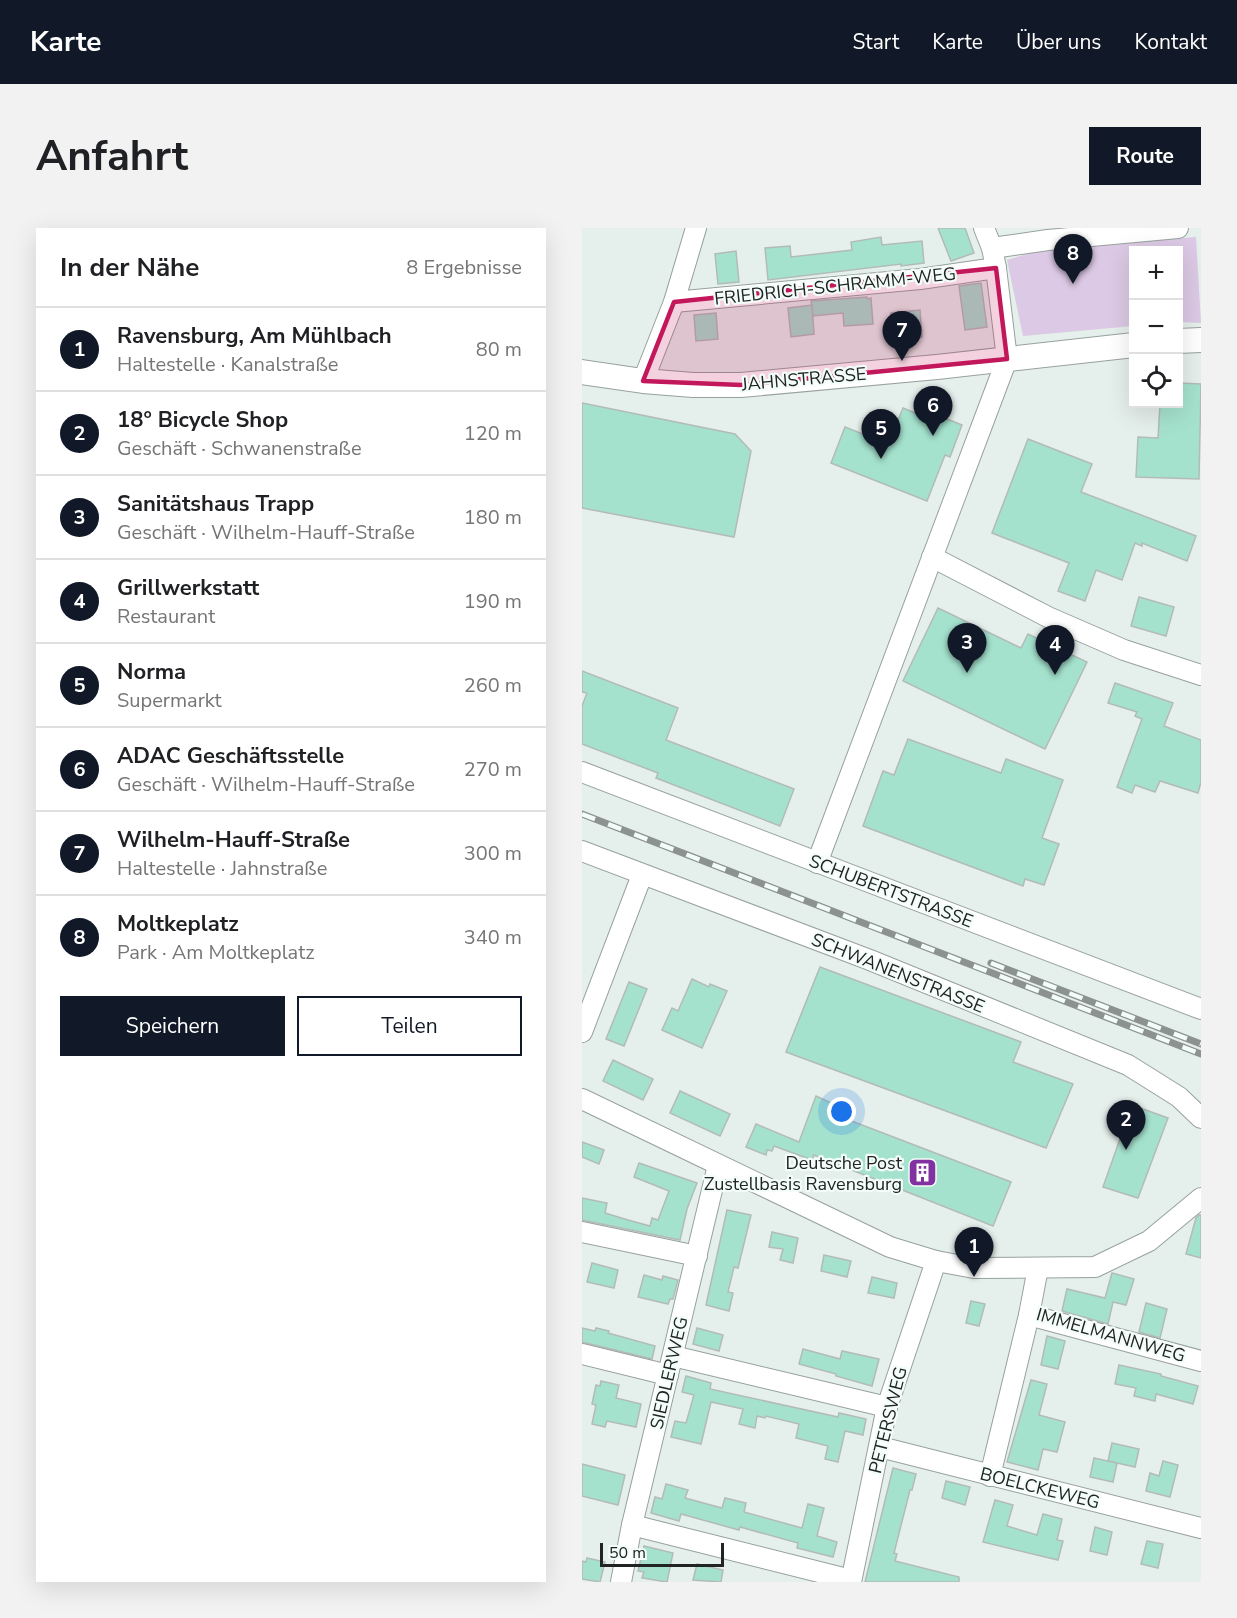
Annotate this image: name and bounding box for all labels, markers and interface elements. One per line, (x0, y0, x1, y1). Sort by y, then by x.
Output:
text: Karte (30, 23, 101, 61)
text: Start (852, 28, 899, 56)
text: Karte (932, 28, 983, 56)
text: Über uns (1016, 28, 1101, 56)
text: Kontakt (1134, 28, 1207, 56)
button: Route (1089, 127, 1201, 185)
text: Anfahrt (36, 128, 188, 185)
pin: 8 (1054, 235, 1092, 284)
map controls (1129, 246, 1183, 408)
button: + (1129, 246, 1183, 300)
text: In der Nähe (60, 250, 199, 285)
text: 8 Ergebnisse (406, 254, 522, 281)
street label: FRIEDRICH-SCHRAMM-WEG (713, 261, 957, 311)
button: − (1129, 300, 1183, 354)
pin: 7 (882, 312, 922, 361)
text: Ravensburg, Am Mühlbach (117, 321, 392, 351)
text: 1 (74, 336, 86, 363)
text: 80 m (476, 336, 522, 363)
text: Haltestelle · Kanalstraße (117, 351, 338, 378)
button: locate (1129, 354, 1183, 408)
street label: JAHNSTRASSE (740, 362, 867, 396)
pin: 6 (914, 386, 952, 436)
text: 18° Bicycle Shop (117, 405, 288, 435)
pin: 5 (862, 410, 900, 459)
text: 2 (74, 420, 86, 447)
text: 120 m (464, 420, 522, 447)
text: Geschäft · Schwanenstraße (117, 435, 362, 462)
text: Sanitätshaus Trapp (117, 489, 314, 519)
text: 3 (74, 504, 86, 531)
text: 180 m (464, 504, 522, 531)
text: Geschäft · Wilhelm-Hauff-Straße (117, 519, 415, 546)
text: Grillwerkstatt (117, 573, 259, 603)
text: 4 (74, 588, 86, 615)
text: 190 m (464, 588, 522, 615)
text: Restaurant (117, 603, 215, 630)
pin: 3 (948, 624, 986, 673)
pin: 4 (1036, 626, 1074, 675)
text: Norma (117, 657, 186, 687)
text: 5 (74, 672, 86, 699)
text: 260 m (464, 672, 522, 699)
text: Supermarkt (117, 687, 222, 714)
text: ADAC Geschäftsstelle (117, 741, 344, 771)
text: 6 (74, 756, 86, 783)
text: 270 m (464, 756, 522, 783)
text: Geschäft · Wilhelm-Hauff-Straße (117, 771, 415, 798)
text: Wilhelm-Hauff-Straße (117, 825, 350, 855)
text: 7 (74, 840, 86, 867)
text: 300 m (464, 840, 522, 867)
street label: SCHUBERTSTRASSE (806, 849, 976, 933)
text: Haltestelle · Jahnstraße (117, 855, 327, 882)
text: Moltkeplatz (117, 909, 239, 939)
text: 8 (74, 924, 86, 951)
text: 340 m (464, 924, 522, 951)
street label: SCHWANENSTRASSE (808, 927, 988, 1019)
text: Park · Am Moltkeplatz (117, 939, 314, 966)
button: Speichern (60, 996, 285, 1056)
button: Teilen (297, 996, 522, 1056)
your location (827, 1097, 856, 1126)
pin: 2 (1106, 1100, 1146, 1150)
place label: Deutsche Post Zustellbasis Ravensburg (704, 1151, 903, 1196)
building icon: Deutsche Post Zustellbasis Ravensburg (907, 1157, 939, 1189)
pin: 1 (954, 1228, 994, 1277)
street label: IMMELMANNWEG (1034, 1302, 1188, 1368)
street label: SIEDLERWEG (644, 1314, 694, 1432)
street label: PETERSWEG (863, 1364, 913, 1476)
street label: BOELCKEWEG (978, 1462, 1102, 1514)
scale bar (600, 1540, 724, 1568)
text: 50 m (609, 1542, 646, 1564)

